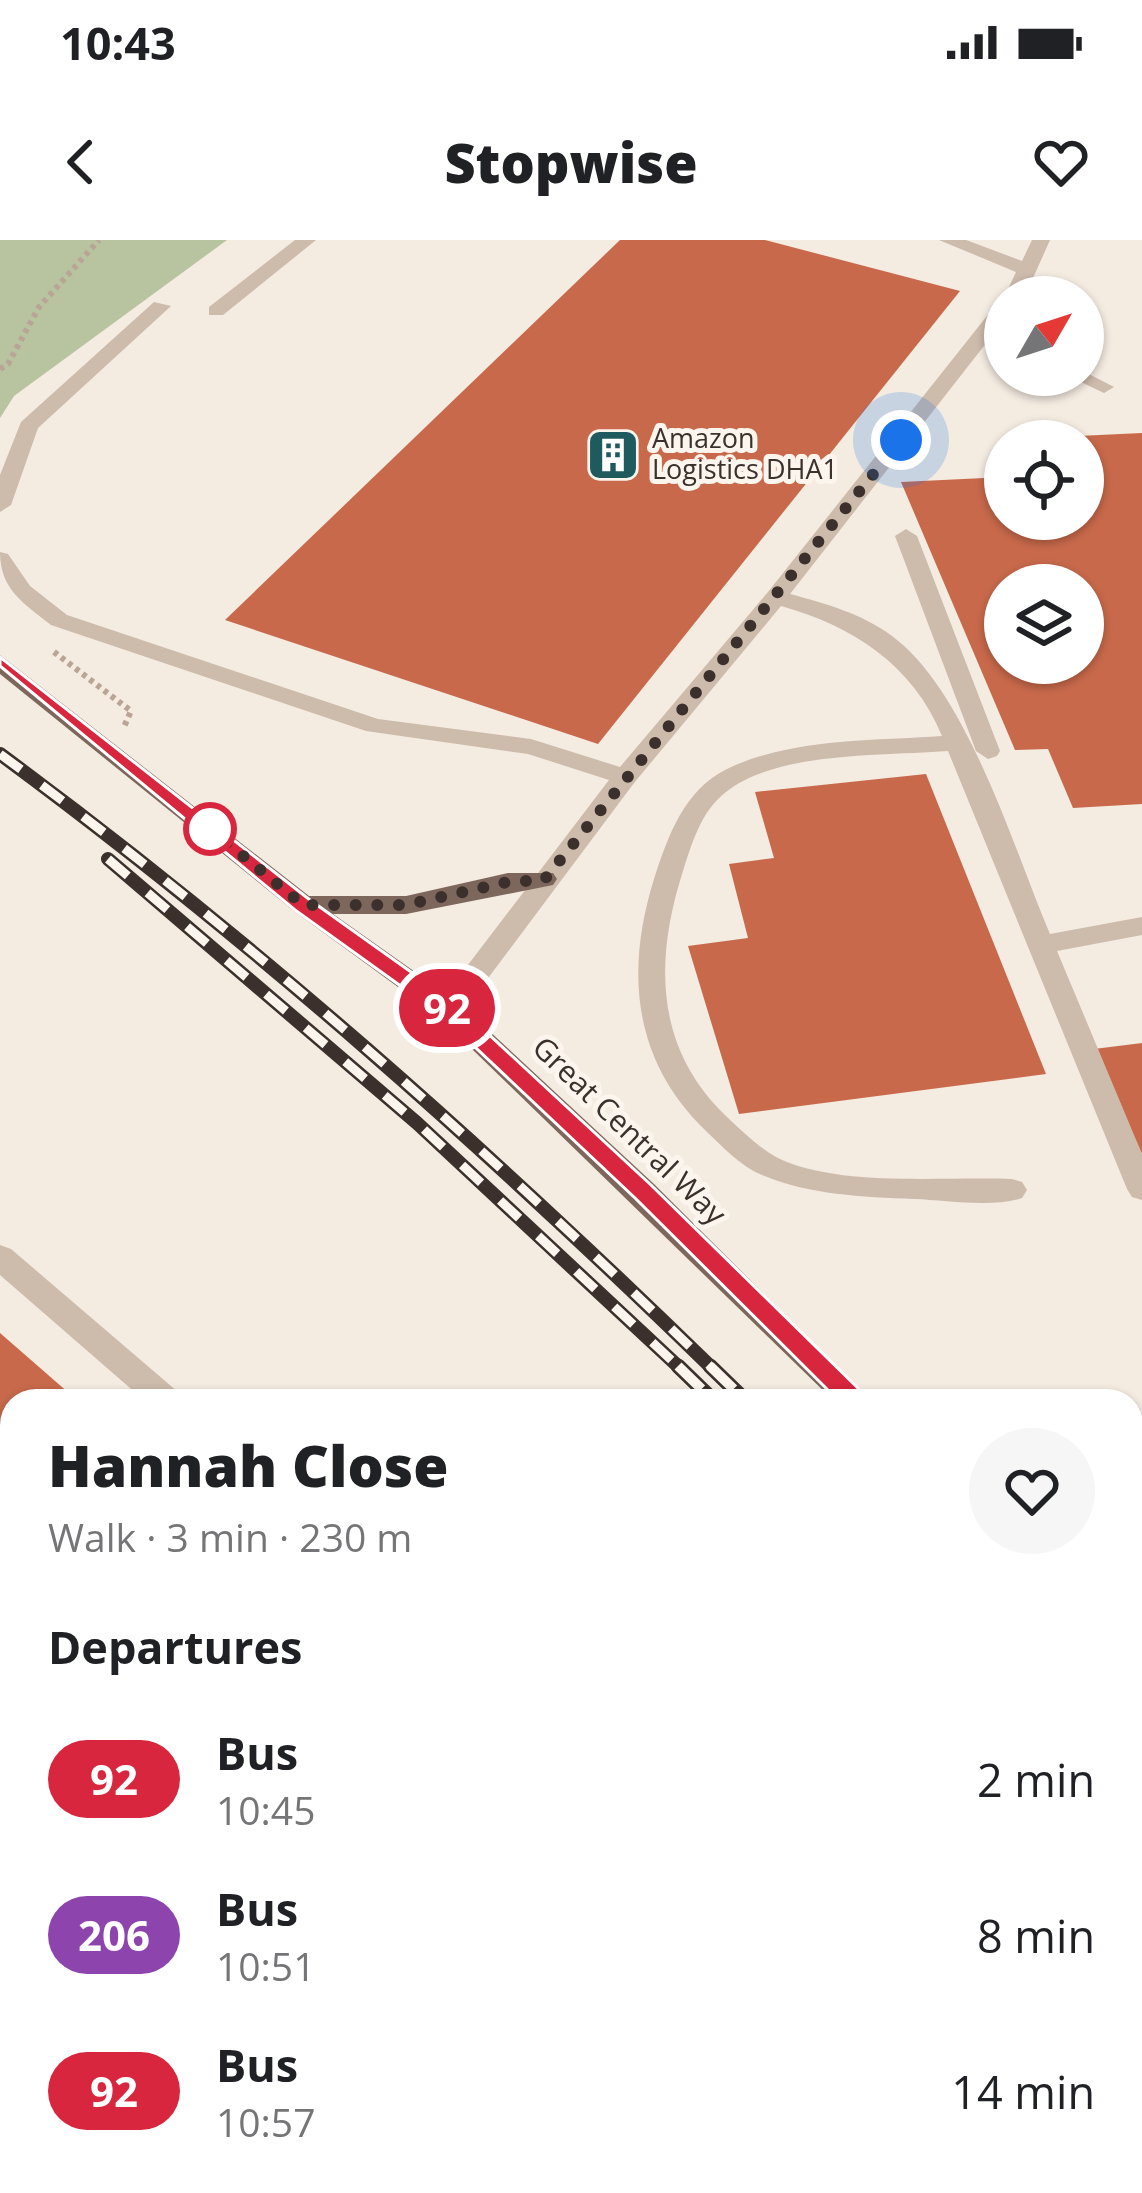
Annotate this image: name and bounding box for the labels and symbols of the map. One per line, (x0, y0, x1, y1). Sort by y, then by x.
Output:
north arrow (984, 276, 1104, 396)
your location (871, 410, 931, 470)
place label: Amazon Logistics DHA1 (652, 419, 838, 487)
building icon: Amazon Logistics DHA1 (585, 427, 641, 483)
unlabelled marker (185, 804, 235, 854)
line badge: 92 (393, 969, 501, 1047)
street label: Great Central Way (524, 1027, 737, 1234)

